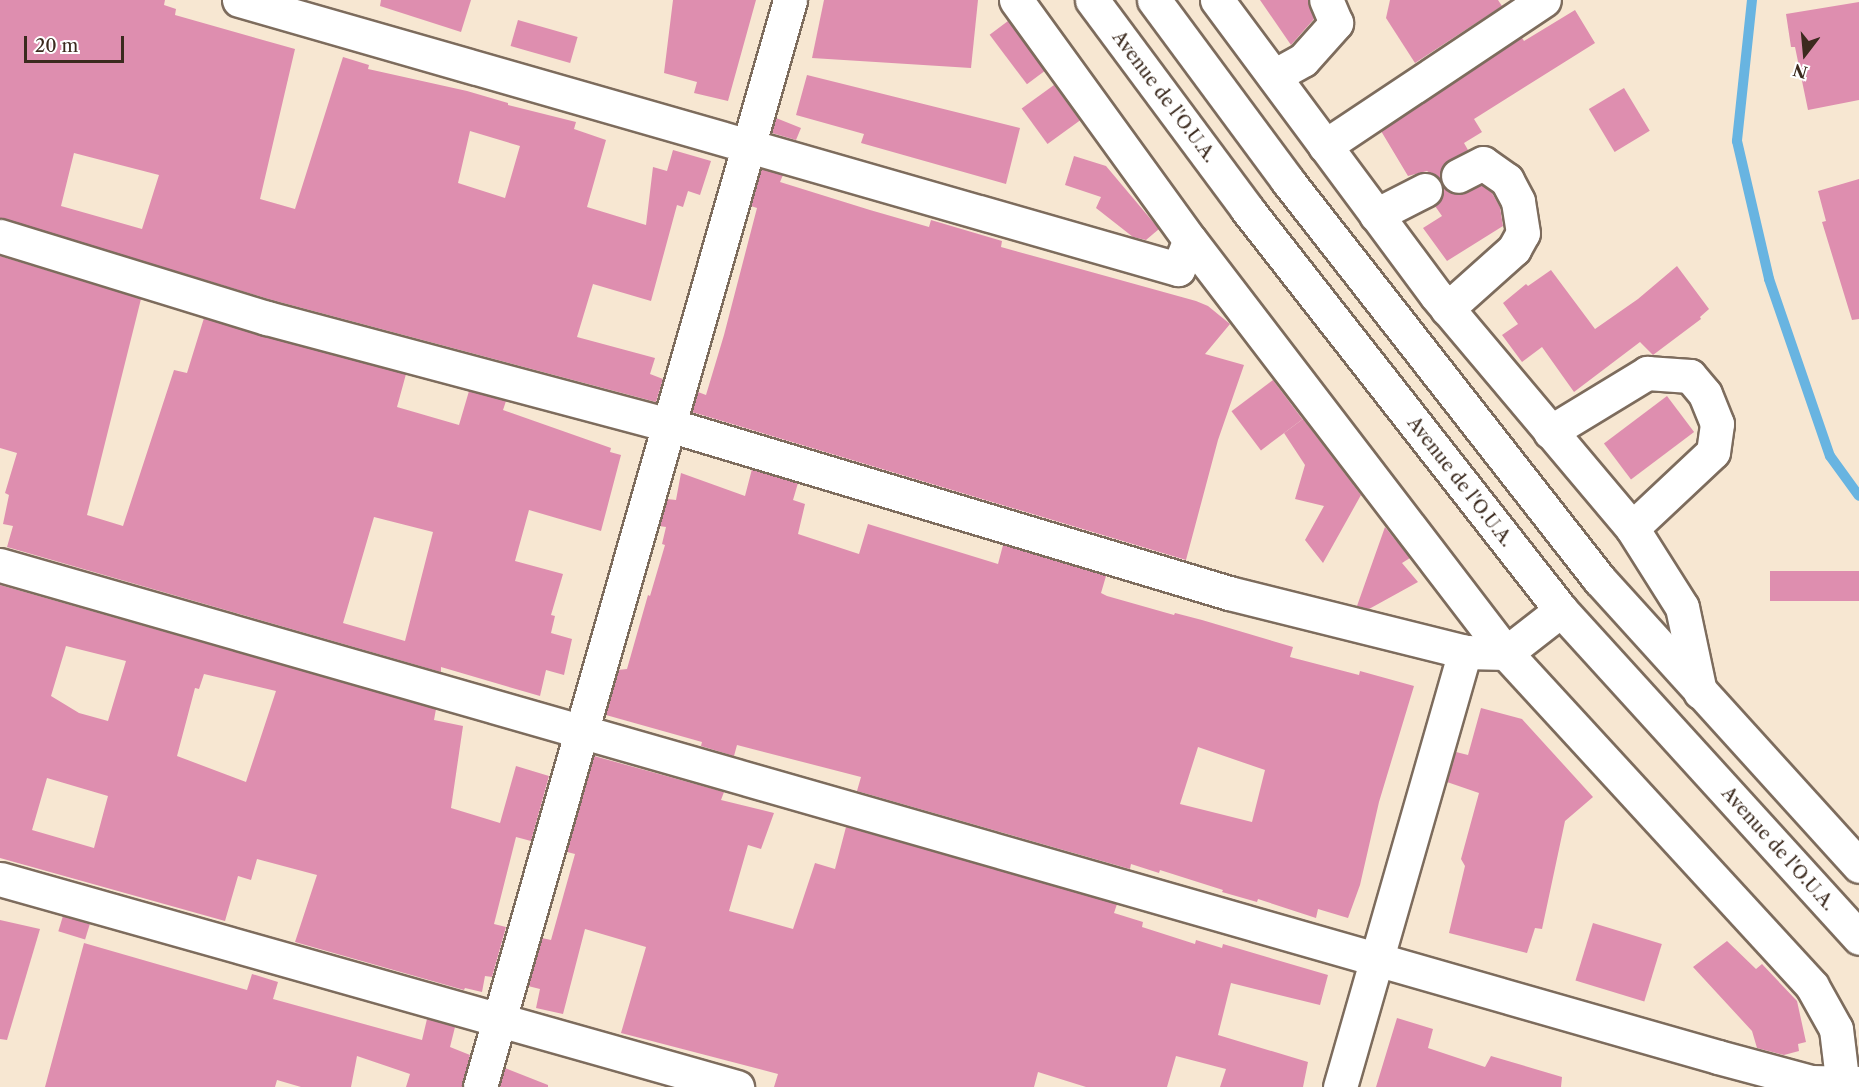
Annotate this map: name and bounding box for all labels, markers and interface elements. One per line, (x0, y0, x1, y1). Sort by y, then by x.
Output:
scale bar (27, 24, 128, 62)
north arrow (1775, 24, 1835, 84)
street label: Avenue de l'O.U.A. (1108, 27, 1220, 167)
text: 20 m (35, 35, 78, 57)
text: N (1791, 60, 1809, 83)
street label: Avenue de l'O.U.A. (1403, 413, 1517, 551)
street label: Avenue de l'O.U.A. (1717, 783, 1839, 915)

